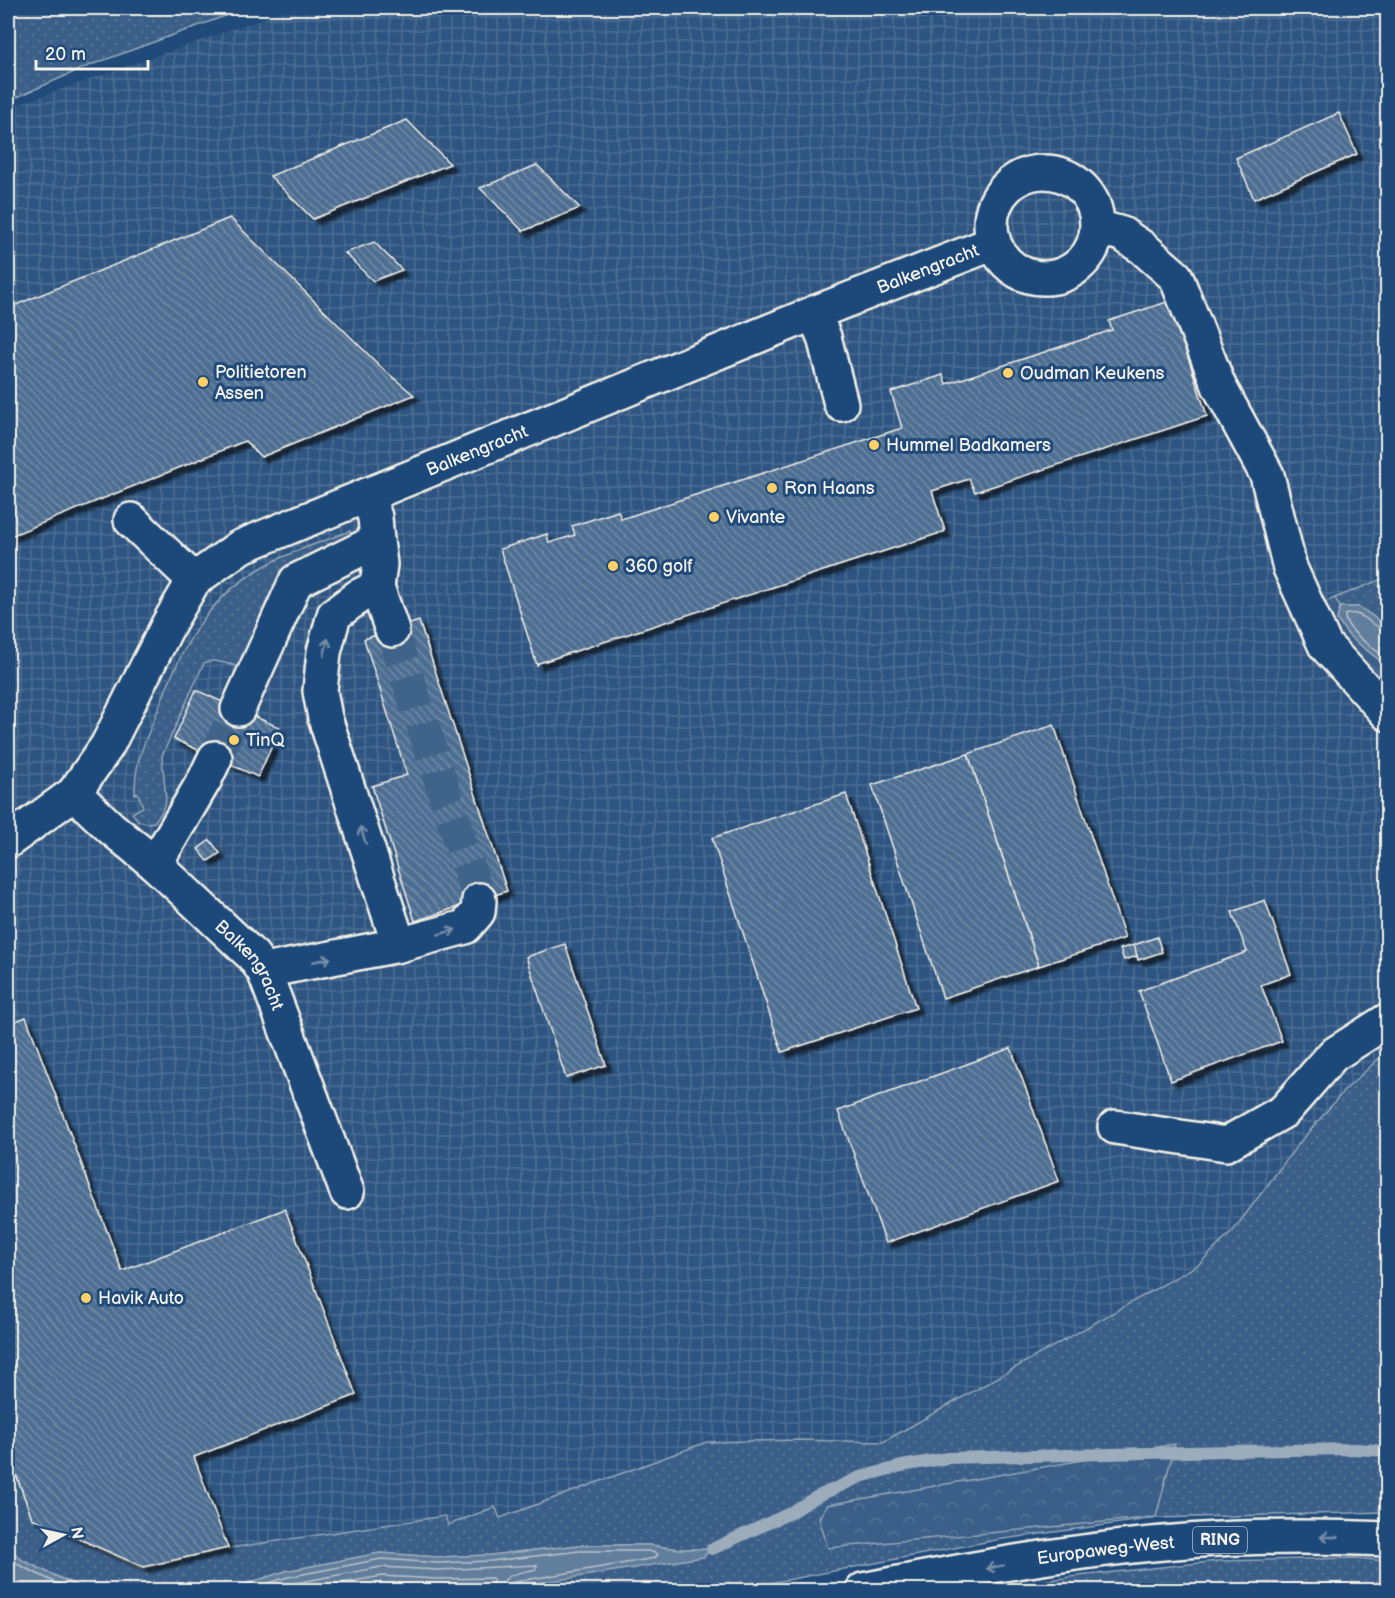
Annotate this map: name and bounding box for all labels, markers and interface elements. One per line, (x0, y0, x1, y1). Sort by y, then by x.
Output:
scale bar (36, 33, 148, 71)
text: 20 m (45, 44, 86, 65)
street label: Balkengracht (874, 239, 982, 298)
place label: Politietoren Assen (215, 362, 307, 404)
place label: Oudman Keukens (1020, 363, 1165, 384)
marker: Oudman Keukens (1001, 366, 1015, 380)
marker: Politietoren Assen (196, 375, 210, 389)
street label: Balkengracht (423, 420, 531, 480)
place label: Hummel Badkamers (886, 435, 1051, 456)
marker: Hummel Badkamers (867, 438, 881, 452)
place label: Ron Haans (784, 478, 875, 499)
marker: Ron Haans (765, 481, 779, 495)
place label: Vivante (726, 507, 785, 528)
marker: Vivante (707, 510, 721, 524)
place label: 360 golf (625, 556, 693, 577)
marker: 360 golf (606, 559, 620, 573)
one-way arrow (320, 637, 332, 656)
place label: TinQ (246, 730, 284, 751)
marker: TinQ (227, 733, 241, 747)
one-way arrow (357, 826, 368, 845)
street label: Balkengracht (211, 915, 288, 1014)
one-way arrow (437, 925, 456, 937)
one-way arrow (311, 954, 331, 965)
place label: Havik Auto (98, 1288, 184, 1309)
marker: Havik Auto (79, 1291, 93, 1305)
north arrow (33, 1505, 93, 1565)
text: N (66, 1526, 87, 1540)
road number: RING (1193, 1527, 1247, 1553)
street label: Europaweg-West (1036, 1531, 1176, 1569)
one-way arrow (1320, 1531, 1340, 1543)
one-way arrow (986, 1562, 1006, 1573)

